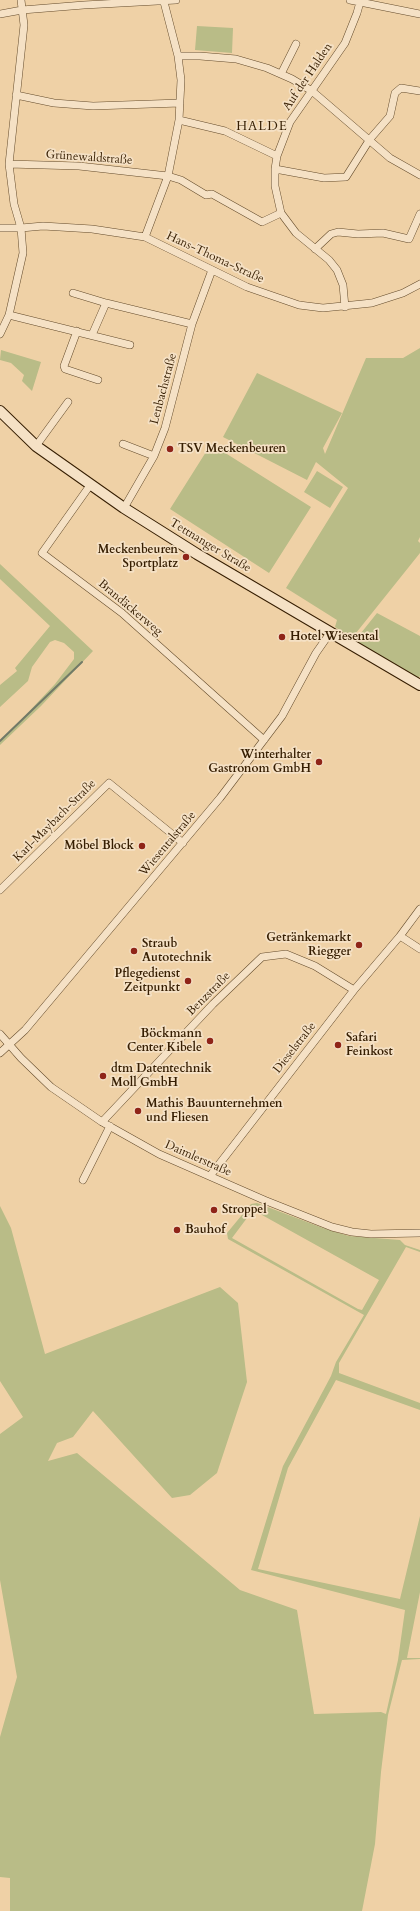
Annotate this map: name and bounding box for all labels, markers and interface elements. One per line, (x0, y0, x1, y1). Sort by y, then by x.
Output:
street label: Auf der Halden (280, 40, 336, 114)
district label: HALDE (236, 119, 288, 135)
street label: Grünewaldstraße (45, 148, 133, 168)
street label: Hans-Thoma-Straße (164, 229, 266, 287)
street label: Lenbachstraße (148, 352, 180, 426)
place label: TSV Meckenbeuren (178, 442, 286, 456)
marker: TSV Meckenbeuren (165, 444, 175, 454)
street label: Tettnanger Straße (167, 516, 253, 576)
place label: Meckenbeuren Sportplatz (98, 543, 178, 571)
marker: Meckenbeuren Sportplatz (181, 552, 191, 562)
street label: Brandäckerweg (95, 577, 165, 639)
place label: Hotel Wiesental (290, 630, 379, 644)
marker: Hotel Wiesental (277, 632, 287, 642)
place label: Winterhalter Gastronom GmbH (208, 748, 311, 776)
marker: Winterhalter Gastronom GmbH (314, 757, 324, 767)
street label: Karl-Maybach-Straße (11, 777, 99, 865)
street label: Wiesentalstraße (137, 809, 199, 879)
place label: Möbel Block (64, 839, 134, 853)
marker: Möbel Block (137, 841, 147, 851)
place label: Getränkemarkt Riegger (266, 931, 351, 959)
place label: Straub Autotechnik (142, 937, 212, 965)
marker: Getränkemarkt Riegger (354, 940, 364, 950)
marker: Straub Autotechnik (129, 946, 139, 956)
place label: Pflegedienst Zeitpunkt (115, 967, 180, 995)
street label: Benzstraße (184, 969, 234, 1019)
marker: Pflegedienst Zeitpunkt (183, 976, 193, 986)
street label: Dieselstraße (271, 1020, 319, 1076)
place label: Böckmann Center Kibele (127, 1027, 202, 1055)
place label: Safari Feinkost (346, 1031, 393, 1059)
marker: Böckmann Center Kibele (205, 1036, 215, 1046)
marker: Safari Feinkost (333, 1040, 343, 1050)
place label: dtm Datentechnik Moll GmbH (111, 1062, 212, 1090)
marker: dtm Datentechnik Moll GmbH (98, 1071, 108, 1081)
place label: Mathis Bauunternehmen und Fliesen (146, 1097, 282, 1125)
marker: Mathis Bauunternehmen und Fliesen (133, 1106, 143, 1116)
street label: Daimlerstraße (163, 1138, 233, 1180)
place label: Stroppel (222, 1203, 267, 1217)
marker: Stroppel (209, 1205, 219, 1215)
place label: Bauhof (185, 1223, 225, 1237)
marker: Bauhof (172, 1225, 182, 1235)

